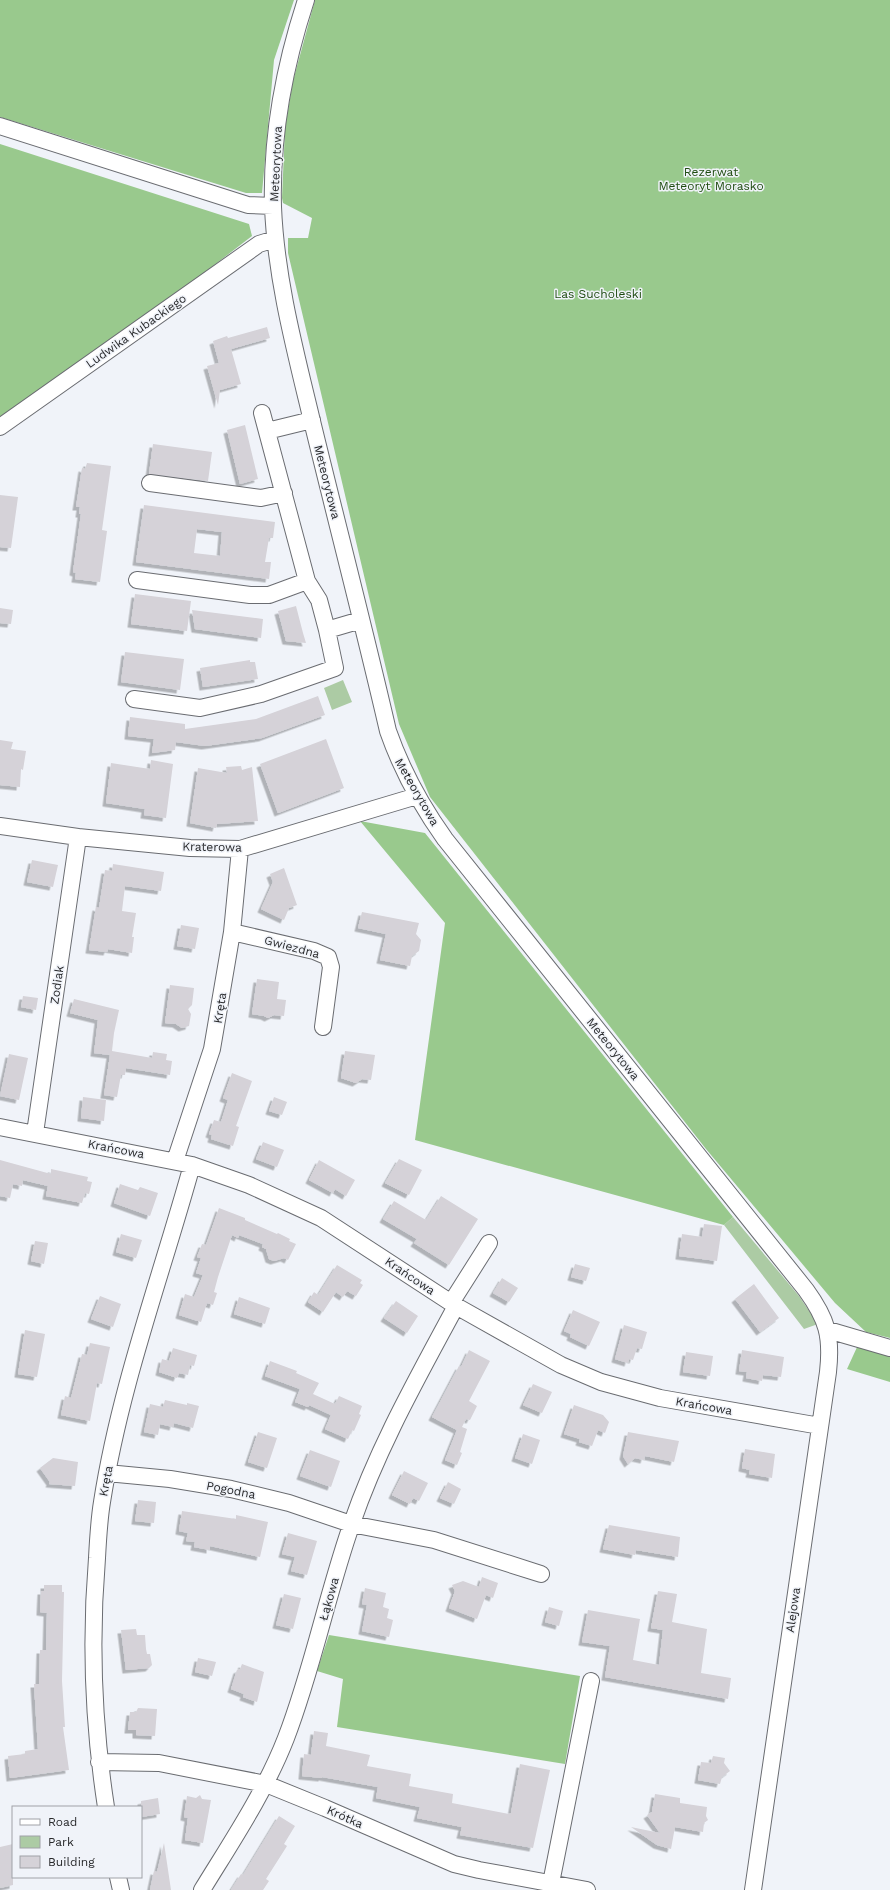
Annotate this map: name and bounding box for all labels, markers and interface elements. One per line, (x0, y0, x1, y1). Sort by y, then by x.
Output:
street label: Meteorytowa (267, 126, 285, 202)
park label: Rezerwat Meteoryt Morasko (658, 165, 764, 193)
park label: Las Sucholeski (554, 287, 642, 301)
street label: Ludwika Kubackiego (83, 291, 189, 371)
street label: Meteorytowa (311, 443, 343, 521)
street label: Meteorytowa (392, 756, 442, 829)
street label: Kraterowa (182, 839, 242, 855)
street label: Gwiezdna (263, 933, 321, 961)
street label: Zodiak (47, 965, 67, 1005)
street label: Kręta (211, 991, 229, 1024)
street label: Meteorytowa (584, 1015, 642, 1083)
street label: Krańcowa (87, 1137, 146, 1161)
street label: Krańcowa (382, 1254, 438, 1298)
street label: Krańcowa (675, 1394, 734, 1418)
street label: Kręta (96, 1464, 116, 1498)
street label: Pogodna (205, 1478, 257, 1502)
street label: Łąkowa (316, 1575, 342, 1622)
street label: Alejowa (783, 1586, 803, 1633)
street label: Krótka (325, 1803, 365, 1831)
legend (12, 1806, 142, 1878)
text: Road (48, 1815, 77, 1829)
text: Park (48, 1835, 74, 1849)
text: Building (48, 1855, 95, 1869)

